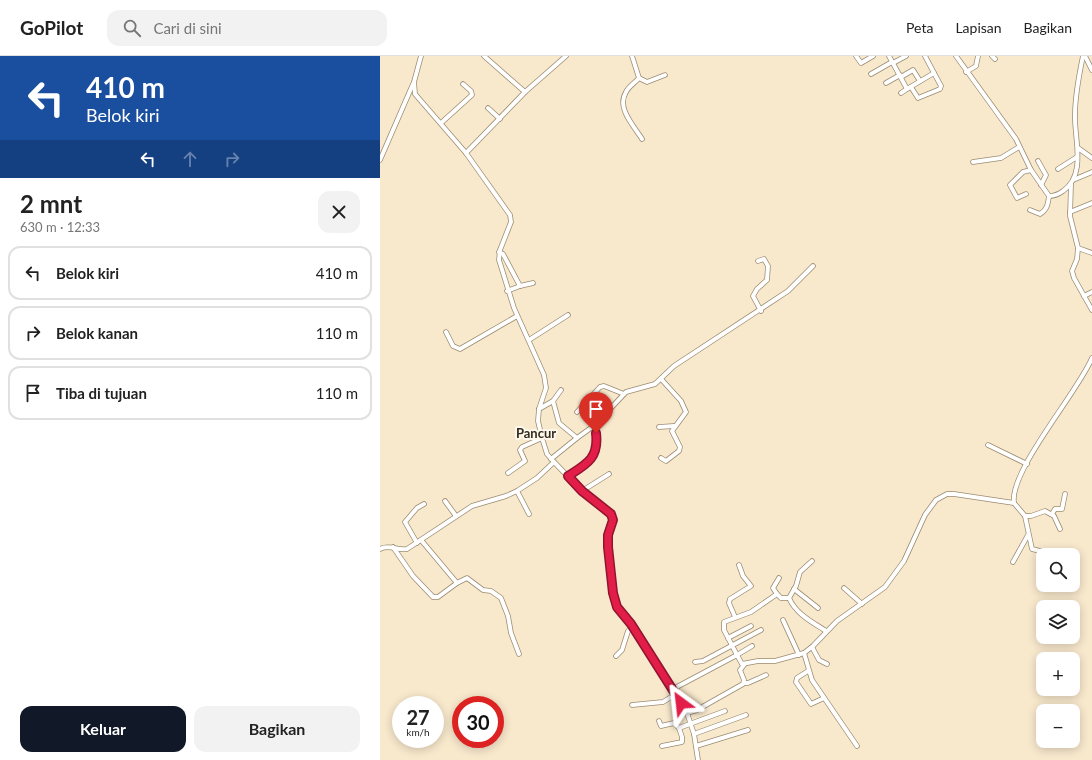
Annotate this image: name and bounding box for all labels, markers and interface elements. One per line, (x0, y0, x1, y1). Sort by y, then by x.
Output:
search box (107, 10, 387, 46)
text: GoPilot (20, 16, 83, 39)
icon: search (121, 17, 143, 39)
text: Cari di sini (153, 19, 222, 37)
text: Peta (906, 19, 933, 36)
text: Lapisan (955, 19, 1002, 36)
text: Bagikan (1024, 19, 1072, 36)
text: 410 m (86, 70, 165, 104)
icon: left (20, 72, 72, 124)
text: Belok kiri (86, 104, 160, 126)
icon: left (137, 148, 159, 170)
icon: ahead (179, 148, 201, 170)
icon: right (221, 148, 243, 170)
text: 2 mnt (20, 189, 82, 218)
button: close (318, 191, 360, 233)
text: 630 m · 12:33 (20, 219, 100, 235)
icon: left (22, 262, 44, 284)
text: Belok kiri (56, 264, 119, 282)
text: 410 m (316, 264, 358, 282)
icon: right (22, 322, 44, 344)
text: Belok kanan (56, 324, 138, 342)
text: 110 m (316, 324, 358, 342)
icon: arrive (22, 382, 44, 404)
text: Tiba di tujuan (56, 384, 147, 402)
text: 110 m (316, 384, 358, 402)
pin (579, 392, 613, 433)
icon: arrive (585, 398, 607, 420)
district label: Pancur (516, 425, 556, 441)
map controls (1036, 548, 1080, 748)
button: search (1036, 548, 1080, 592)
button: layers (1036, 600, 1080, 644)
button: + (1036, 652, 1080, 696)
position arrow (660, 682, 702, 724)
speed limit sign: 30 (452, 696, 504, 748)
button: − (1036, 704, 1080, 748)
text: 27 (406, 705, 430, 729)
button: Keluar (20, 706, 186, 752)
button: Bagikan (194, 706, 360, 752)
text: km/h (406, 726, 430, 738)

